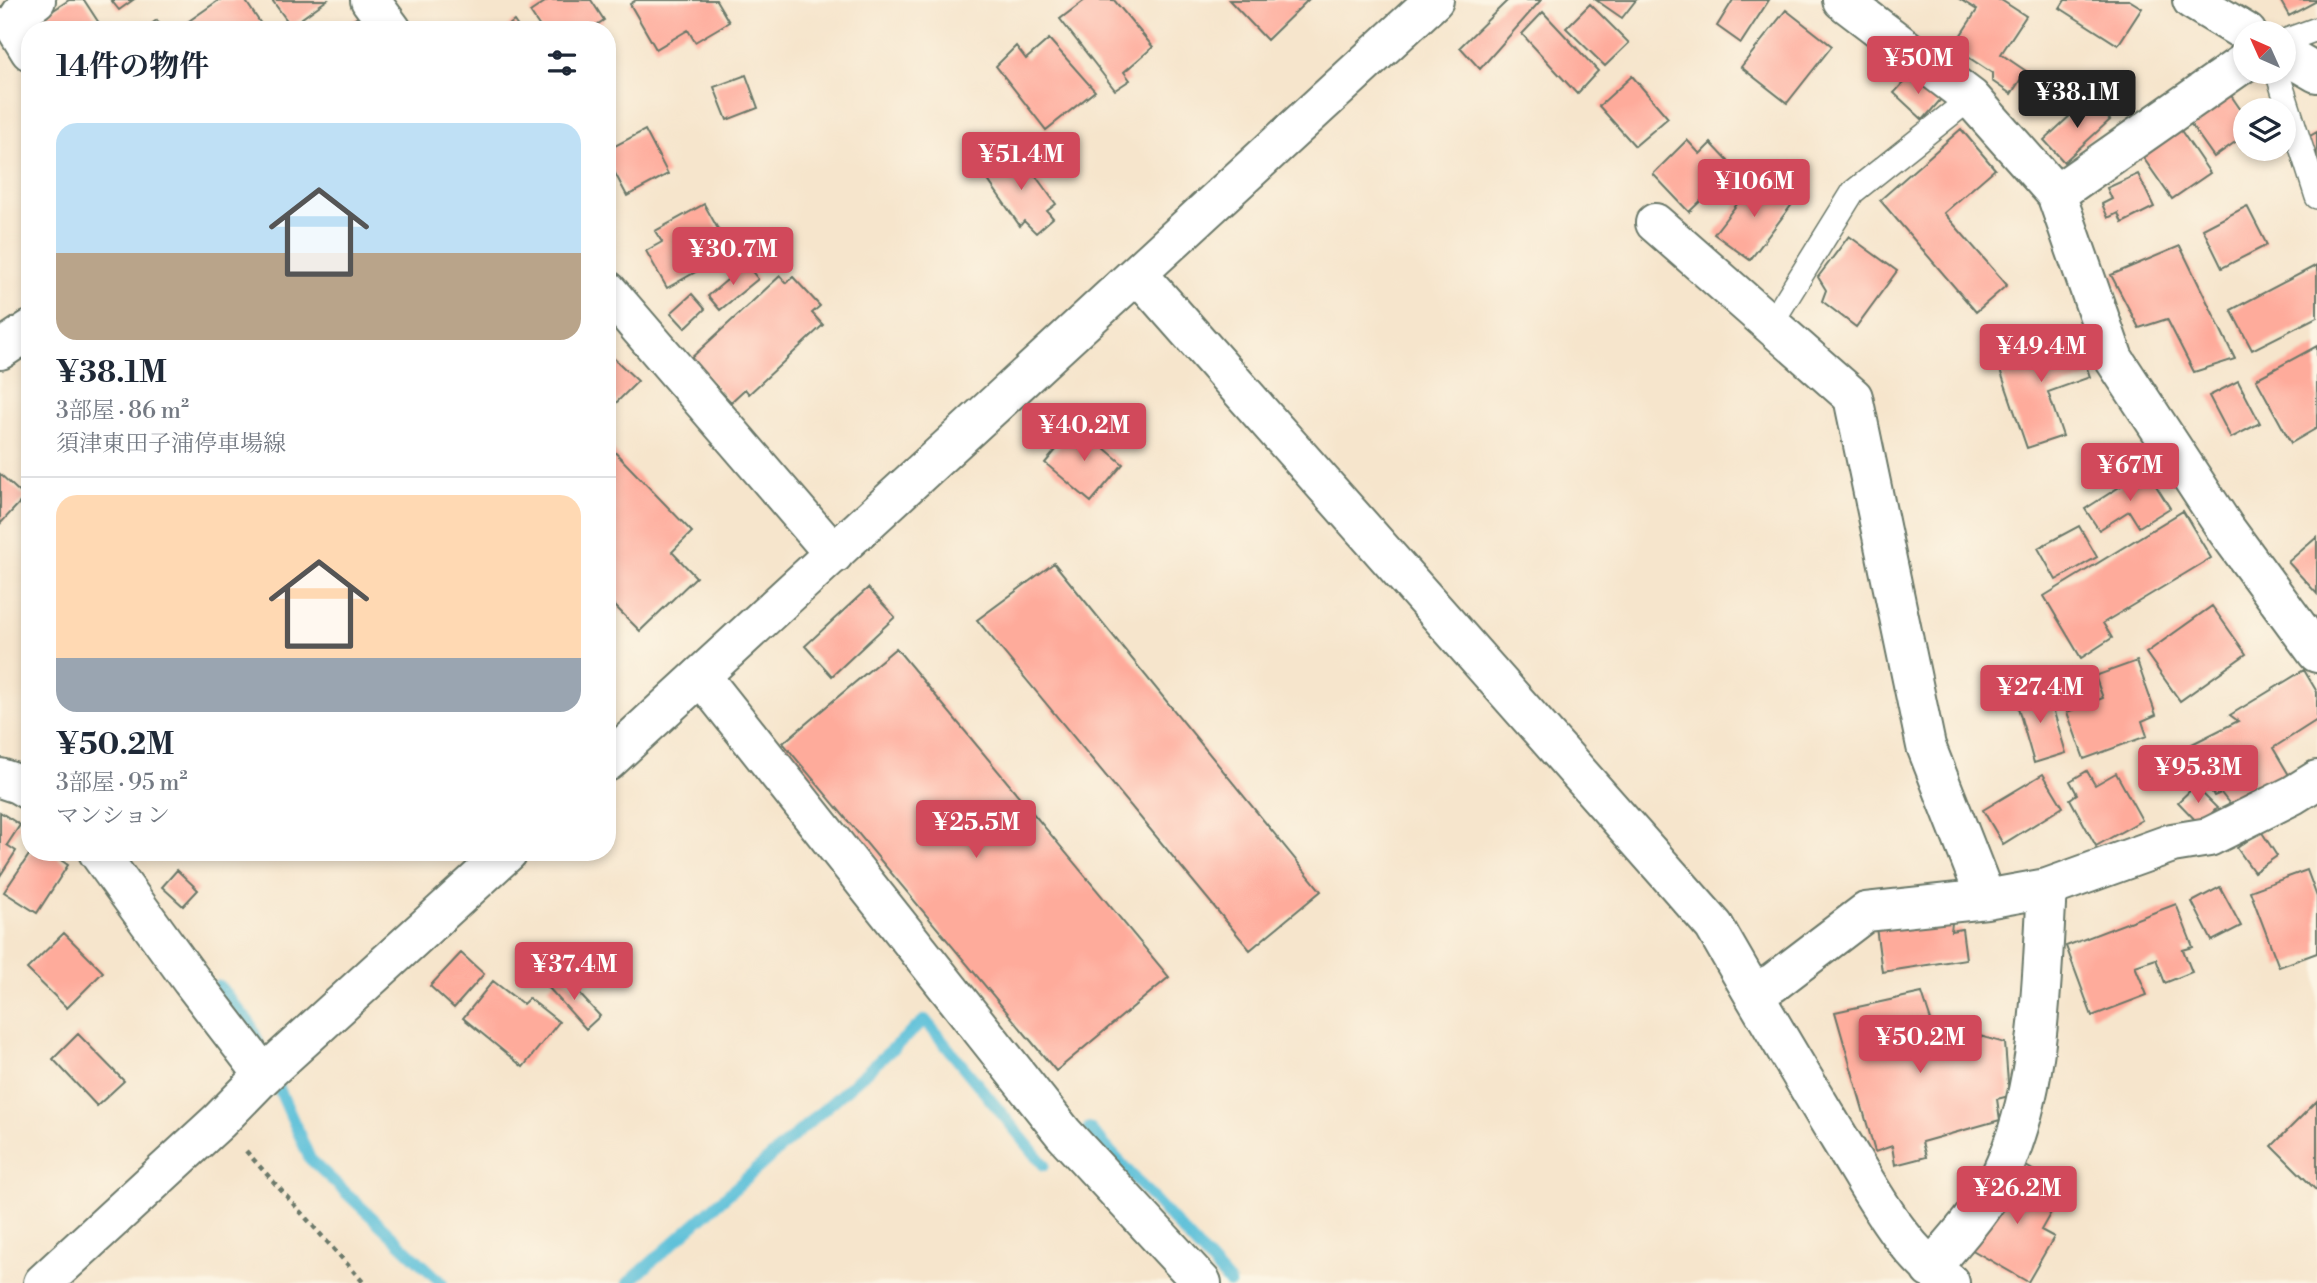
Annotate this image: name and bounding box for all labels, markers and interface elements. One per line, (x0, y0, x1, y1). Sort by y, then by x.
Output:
north arrow (2233, 21, 2296, 84)
map controls (2233, 21, 2296, 161)
pin: ¥50M (1877, 36, 1959, 96)
icon: filters (543, 44, 581, 82)
text: ¥50M (1883, 45, 1953, 73)
text: 14件の物件 (56, 48, 209, 86)
pin: ¥38.1M (2020, 71, 2134, 130)
text: ¥38.1M (2035, 79, 2119, 107)
button: layers (2233, 98, 2296, 161)
pin: ¥51.4M (964, 132, 1078, 192)
text: ¥51.4M (978, 141, 1064, 169)
pin: ¥106M (1705, 160, 1803, 219)
text: ¥106M (1714, 168, 1794, 196)
icon: home (256, 169, 382, 295)
pin: ¥30.7M (676, 228, 790, 287)
text: ¥30.7M (688, 236, 778, 264)
pin: ¥49.4M (1984, 324, 2098, 384)
text: ¥49.4M (1996, 333, 2086, 361)
text: ¥38.1M (56, 354, 167, 392)
text: 3部屋 · 86 m² (56, 397, 189, 425)
pin: ¥40.2M (1027, 404, 1141, 463)
text: ¥40.2M (1038, 412, 1130, 440)
text: 須津東田子浦停車場線 (56, 430, 286, 458)
pin: ¥67M (2089, 444, 2171, 503)
text: ¥67M (2097, 452, 2163, 480)
icon: home (256, 541, 382, 667)
pin: ¥27.4M (1983, 666, 2097, 725)
text: ¥27.4M (1996, 674, 2084, 702)
text: ¥50.2M (56, 726, 174, 764)
pin: ¥95.3M (2141, 746, 2255, 805)
text: ¥95.3M (2154, 754, 2242, 782)
text: 3部屋 · 95 m² (56, 769, 188, 797)
pin: ¥25.5M (919, 800, 1033, 860)
text: マンション (56, 802, 170, 830)
text: ¥25.5M (932, 809, 1020, 837)
pin: ¥37.4M (517, 942, 631, 1002)
text: ¥37.4M (531, 951, 617, 979)
pin: ¥50.2M (1863, 1016, 1977, 1075)
text: ¥50.2M (1875, 1024, 1965, 1052)
pin: ¥26.2M (1960, 1166, 2074, 1226)
text: ¥26.2M (1973, 1175, 2061, 1203)

